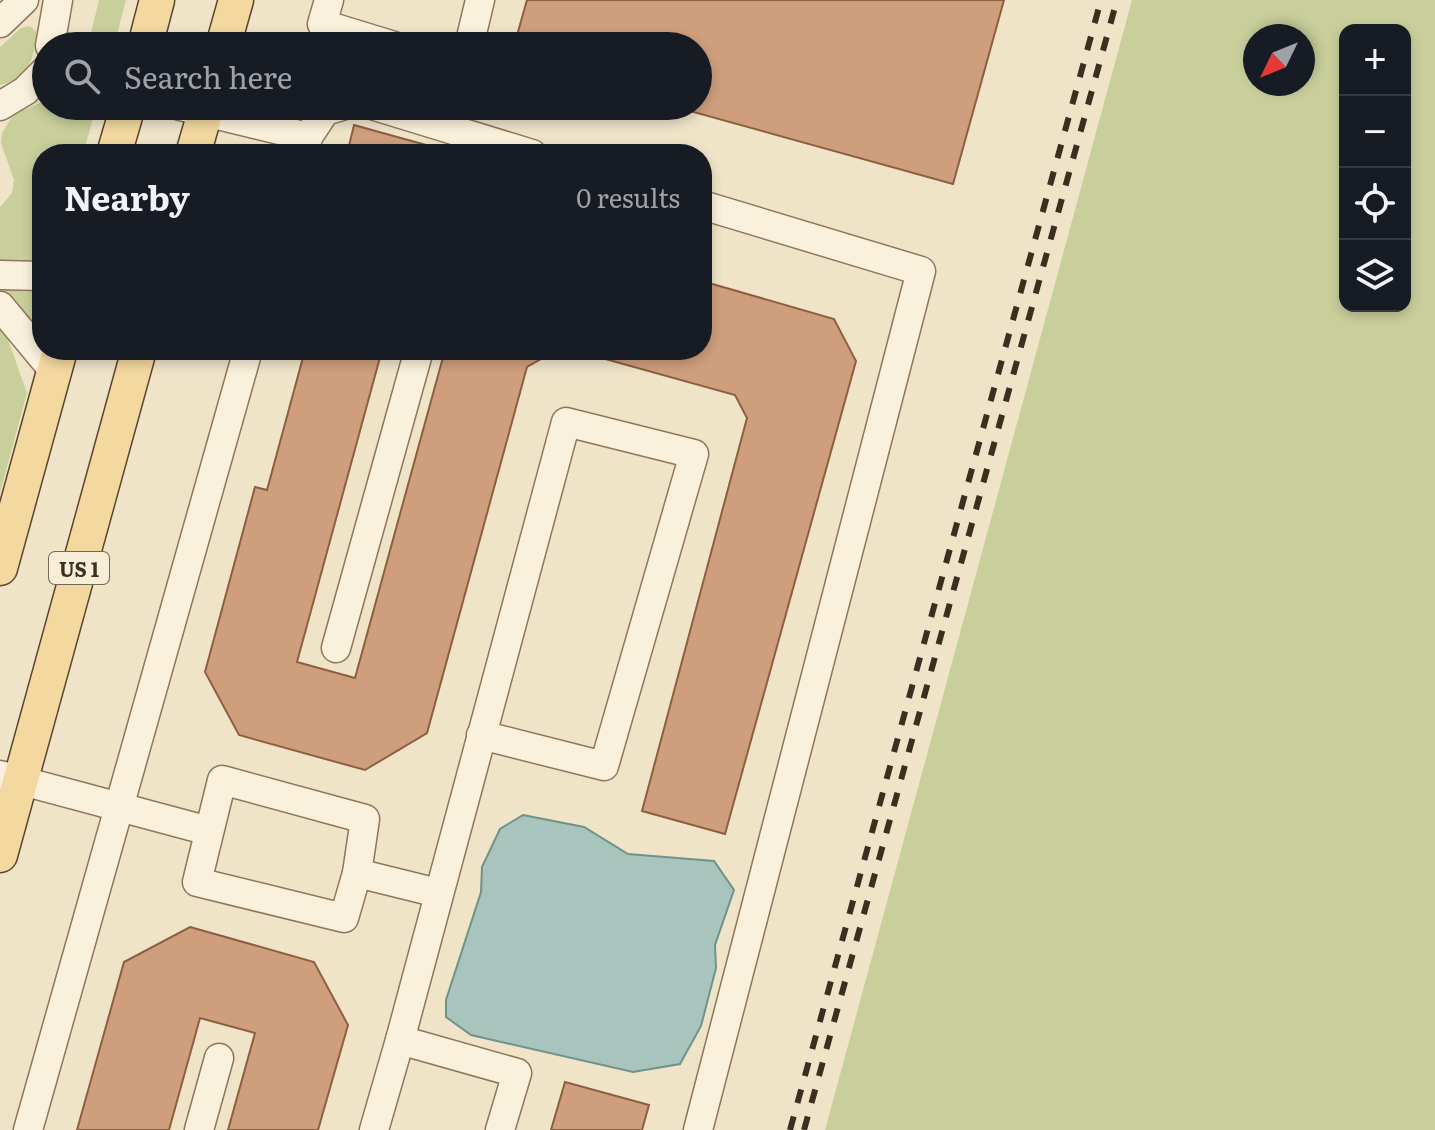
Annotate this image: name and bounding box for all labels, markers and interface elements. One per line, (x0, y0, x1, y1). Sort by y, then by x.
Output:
north arrow (1243, 24, 1315, 96)
map controls (1339, 24, 1411, 312)
button: + (1339, 24, 1411, 96)
search box (32, 32, 712, 120)
icon: search (60, 54, 104, 98)
text: Search here (124, 54, 292, 98)
button: − (1339, 96, 1411, 168)
button: locate (1339, 168, 1411, 240)
text: Nearby (64, 171, 190, 221)
text: 0 results (576, 177, 680, 216)
button: layers (1339, 240, 1411, 312)
road number: US 1 (49, 552, 109, 584)

